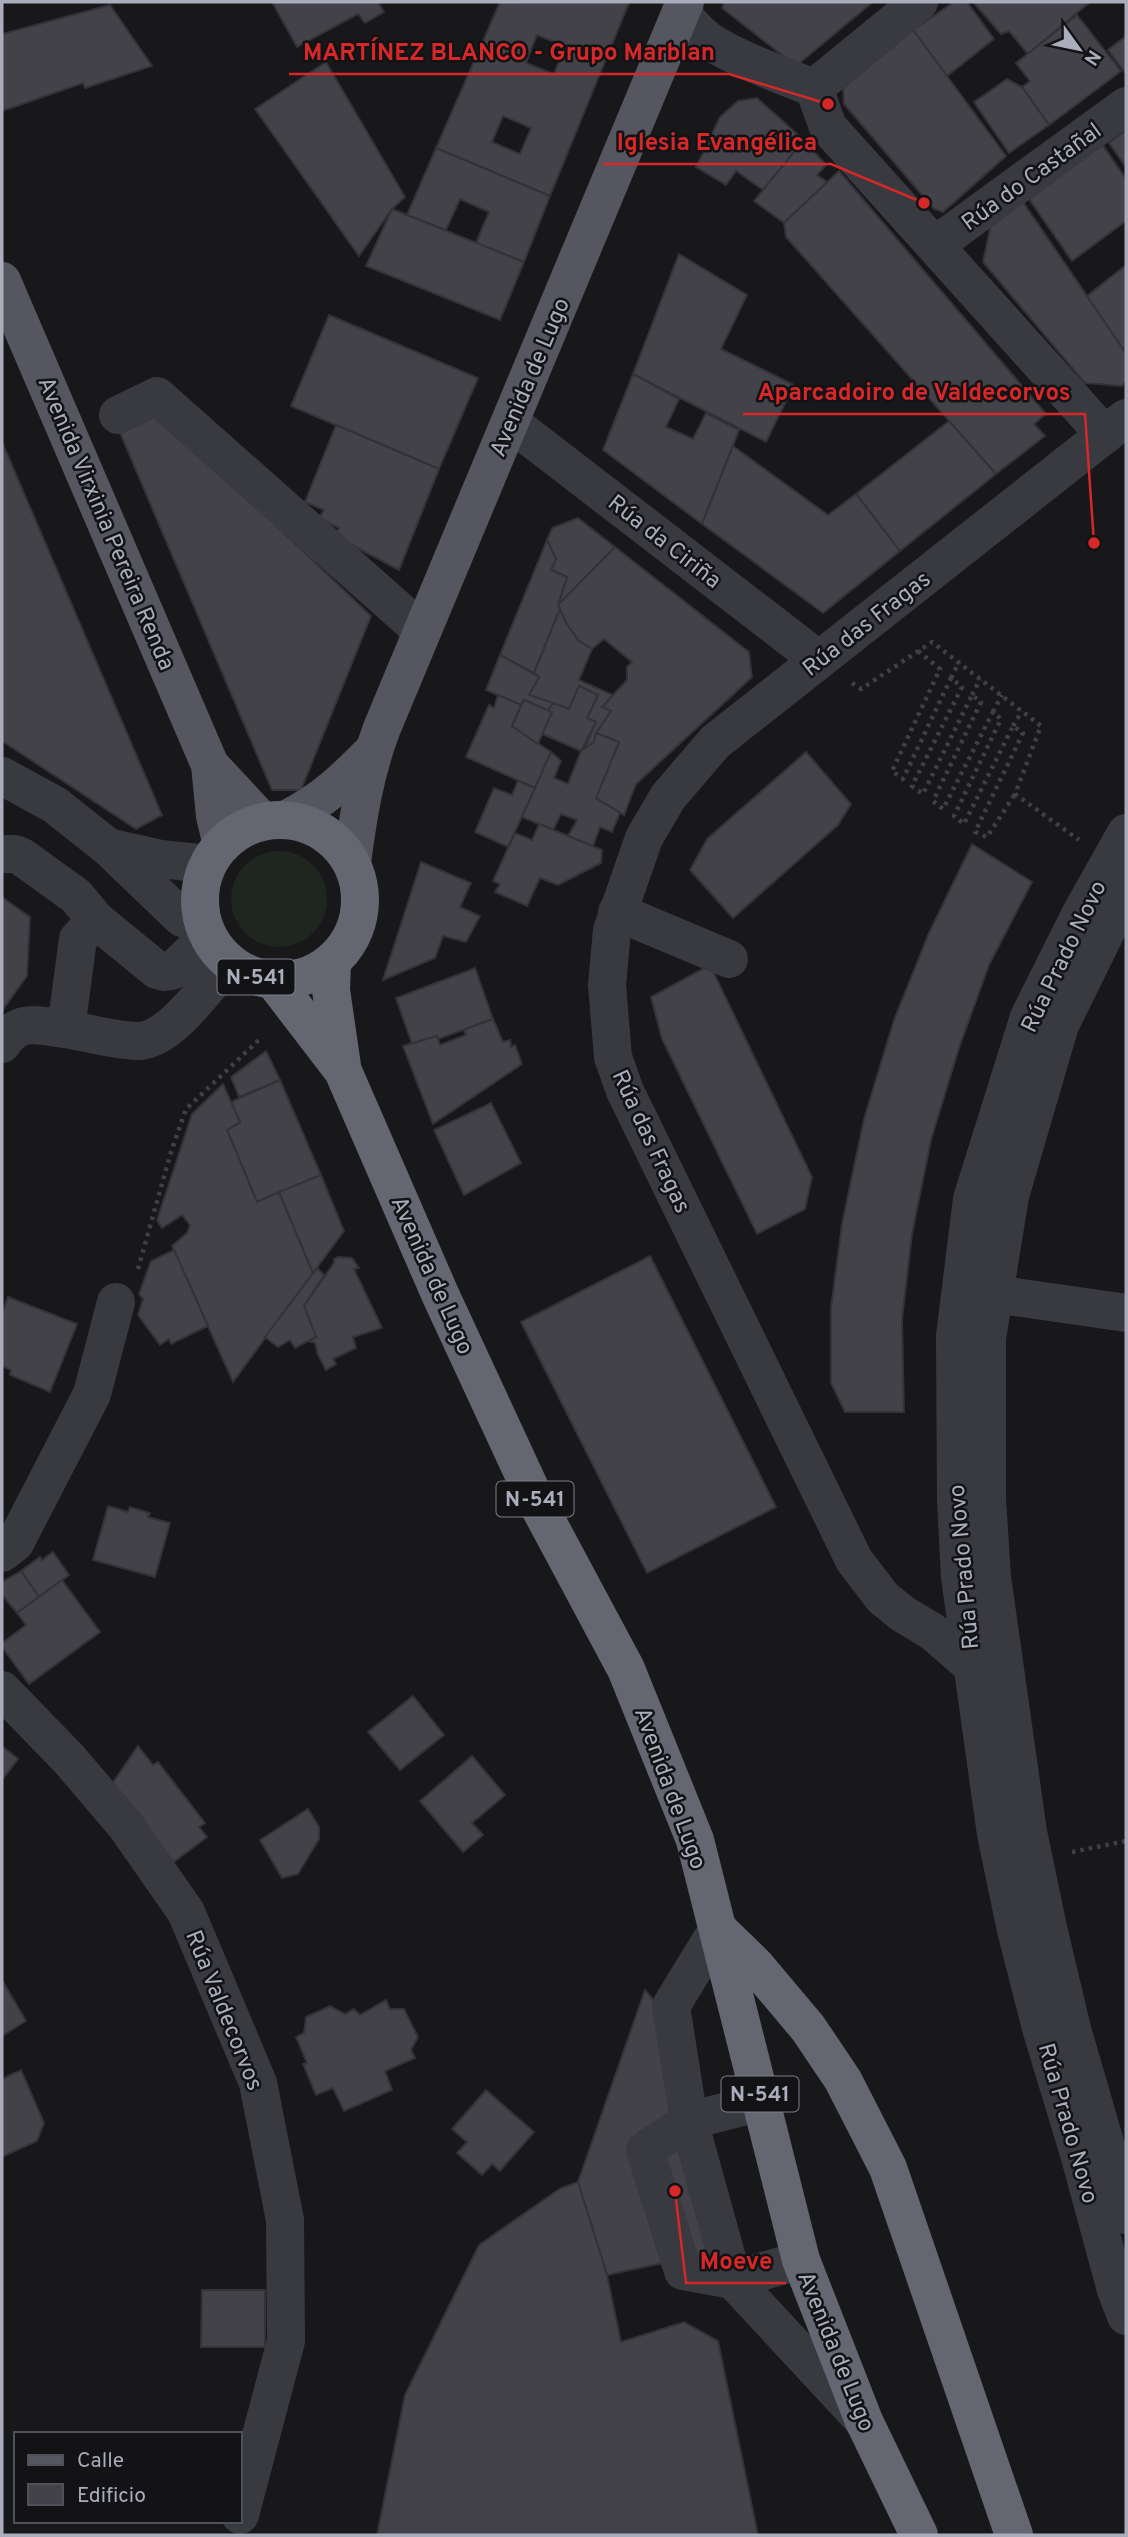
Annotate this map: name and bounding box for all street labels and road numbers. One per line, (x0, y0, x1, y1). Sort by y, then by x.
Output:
street label: Rúa do Castañal (957, 117, 1108, 239)
street label: Avenida de Lugo (485, 294, 578, 462)
street label: Avenida Virxinia Pereira Renda (30, 373, 180, 675)
street label: Rúa da Ciriña (601, 490, 726, 596)
street label: Rúa das Fragas (798, 566, 937, 684)
street label: Rúa Prado Novo (1016, 876, 1115, 1038)
road number: N-541 (218, 960, 294, 995)
street label: Rúa das Fragas (604, 1066, 696, 1218)
street label: Avenida de Lugo (383, 1192, 479, 1360)
road number: N-541 (496, 1482, 574, 1516)
street label: Rúa Prado Novo (944, 1483, 987, 1650)
street label: Avenida de Lugo (626, 1704, 711, 1874)
street label: Rúa Valdecorvos (177, 1927, 268, 2095)
street label: Rúa Prado Novo (1030, 2040, 1103, 2207)
road number: N-541 (722, 2076, 798, 2112)
street label: Avenida de Lugo (789, 2268, 880, 2436)

